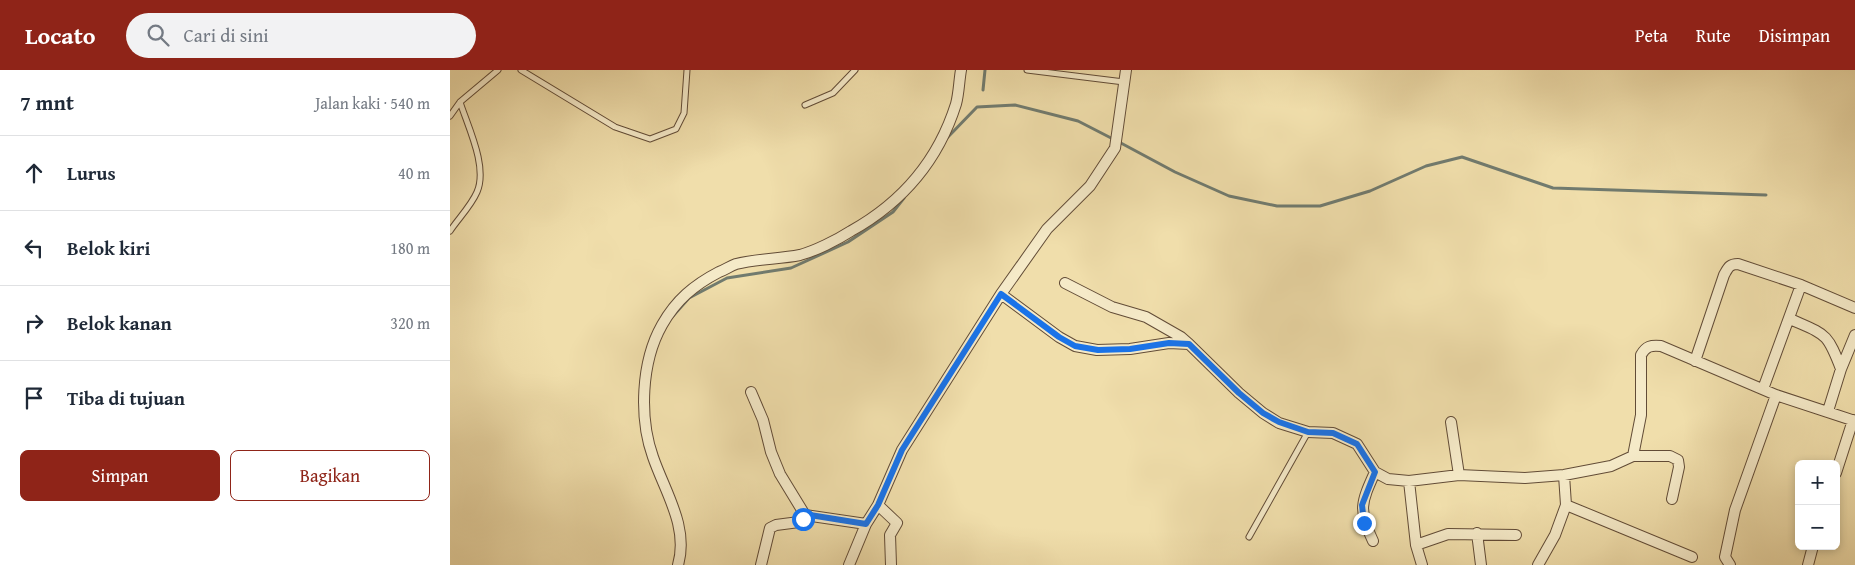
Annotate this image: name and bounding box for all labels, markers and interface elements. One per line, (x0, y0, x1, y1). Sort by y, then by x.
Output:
search box (126, 13, 476, 58)
text: Locato (25, 18, 96, 53)
icon: search (144, 21, 172, 49)
text: Cari di sini (184, 21, 269, 49)
text: Peta (1635, 22, 1668, 49)
text: Rute (1696, 22, 1731, 49)
text: Disimpan (1759, 22, 1830, 49)
text: 7 mnt (20, 87, 74, 118)
text: Jalan kaki · 540 m (315, 91, 430, 115)
icon: ahead (20, 159, 48, 187)
text: Lurus (67, 159, 116, 187)
text: 40 m (398, 161, 430, 185)
icon: left (20, 234, 48, 262)
text: Belok kiri (67, 234, 150, 262)
text: 180 m (390, 236, 430, 260)
icon: right (20, 309, 48, 337)
text: Belok kanan (67, 309, 172, 337)
text: 320 m (390, 311, 430, 335)
icon: arrive (20, 384, 48, 412)
text: Tiba di tujuan (67, 384, 185, 412)
button: Simpan (20, 450, 220, 501)
button: Bagikan (230, 450, 430, 501)
map controls (1795, 460, 1840, 550)
button: + (1795, 460, 1840, 505)
button: − (1795, 505, 1840, 550)
route start (792, 508, 815, 531)
route end (1353, 512, 1376, 535)

